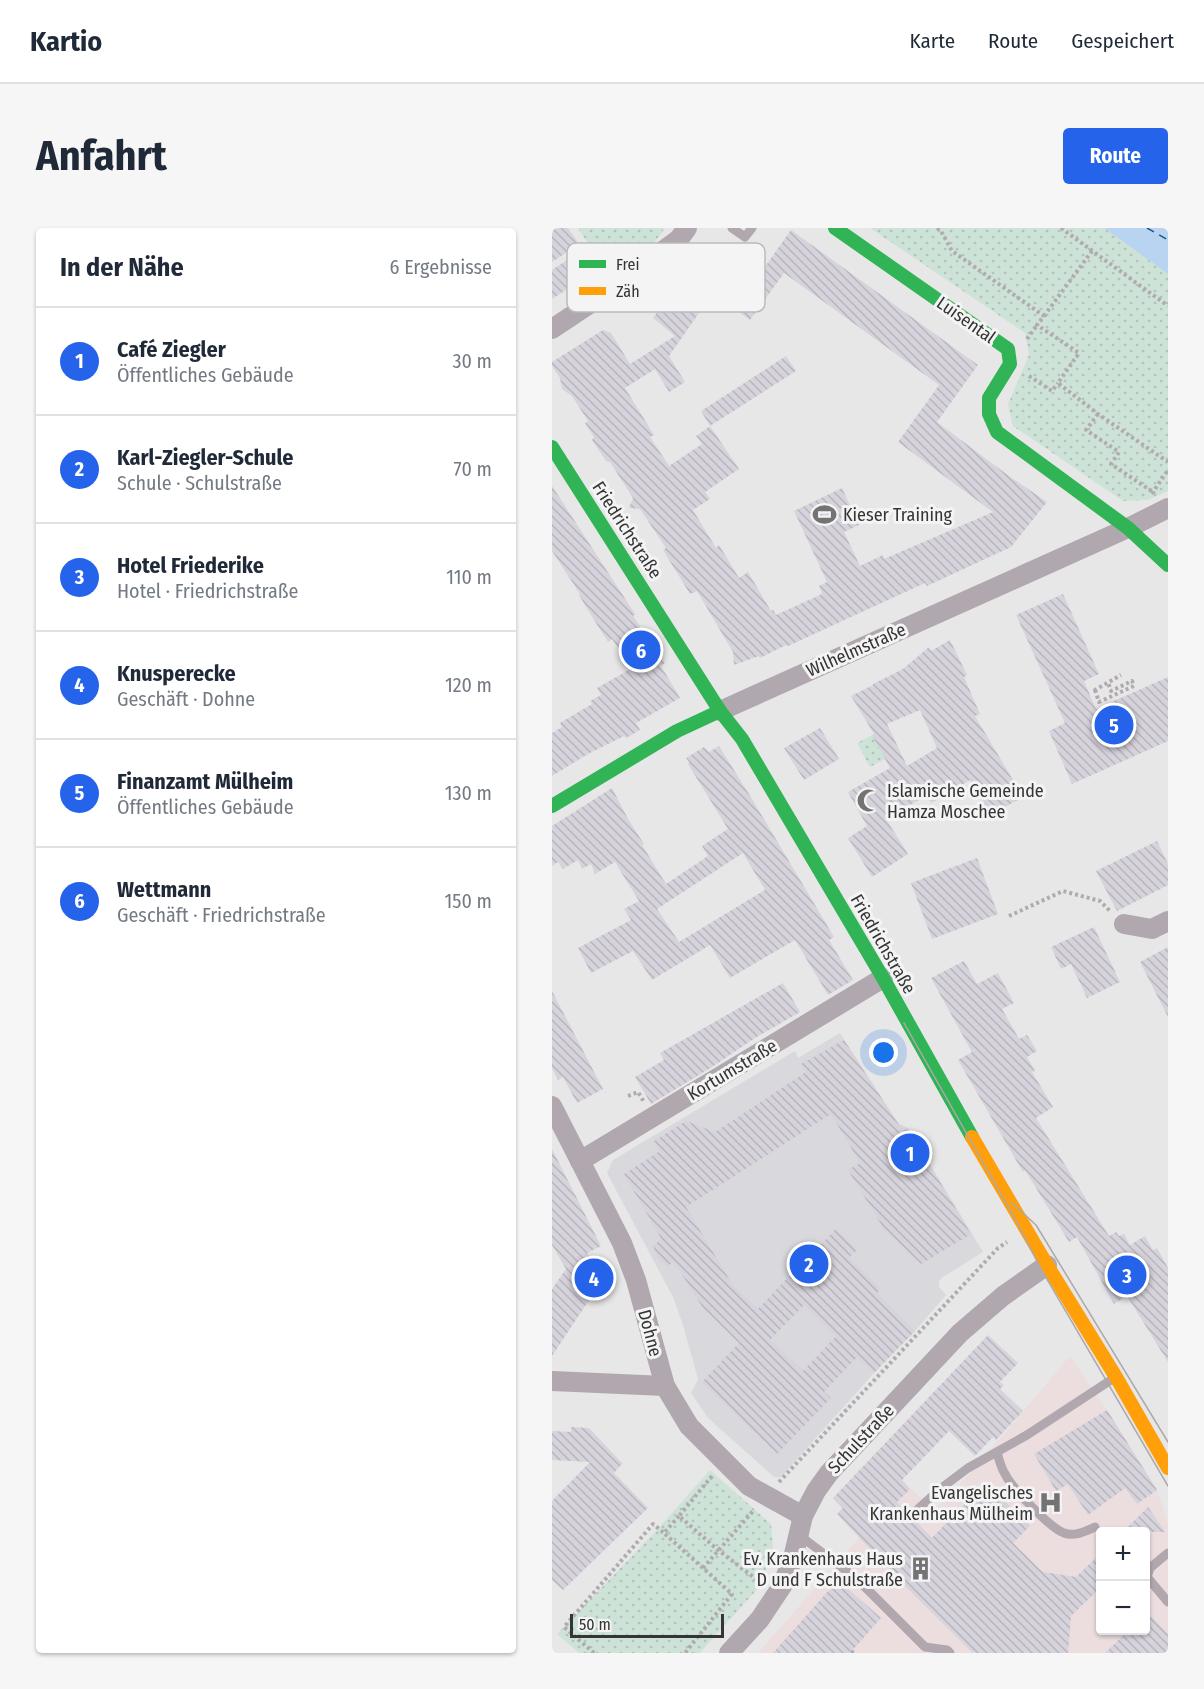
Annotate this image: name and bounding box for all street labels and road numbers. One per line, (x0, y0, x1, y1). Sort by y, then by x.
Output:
street label: Luisental (932, 292, 1000, 348)
street label: Friedrichstraße (587, 477, 667, 583)
street label: Wilhelmstraße (803, 618, 909, 682)
street label: Friedrichstraße (846, 890, 920, 998)
street label: Kortumstraße (683, 1035, 781, 1105)
street label: Dohne (633, 1307, 667, 1359)
street label: Schulstraße (823, 1400, 899, 1478)

